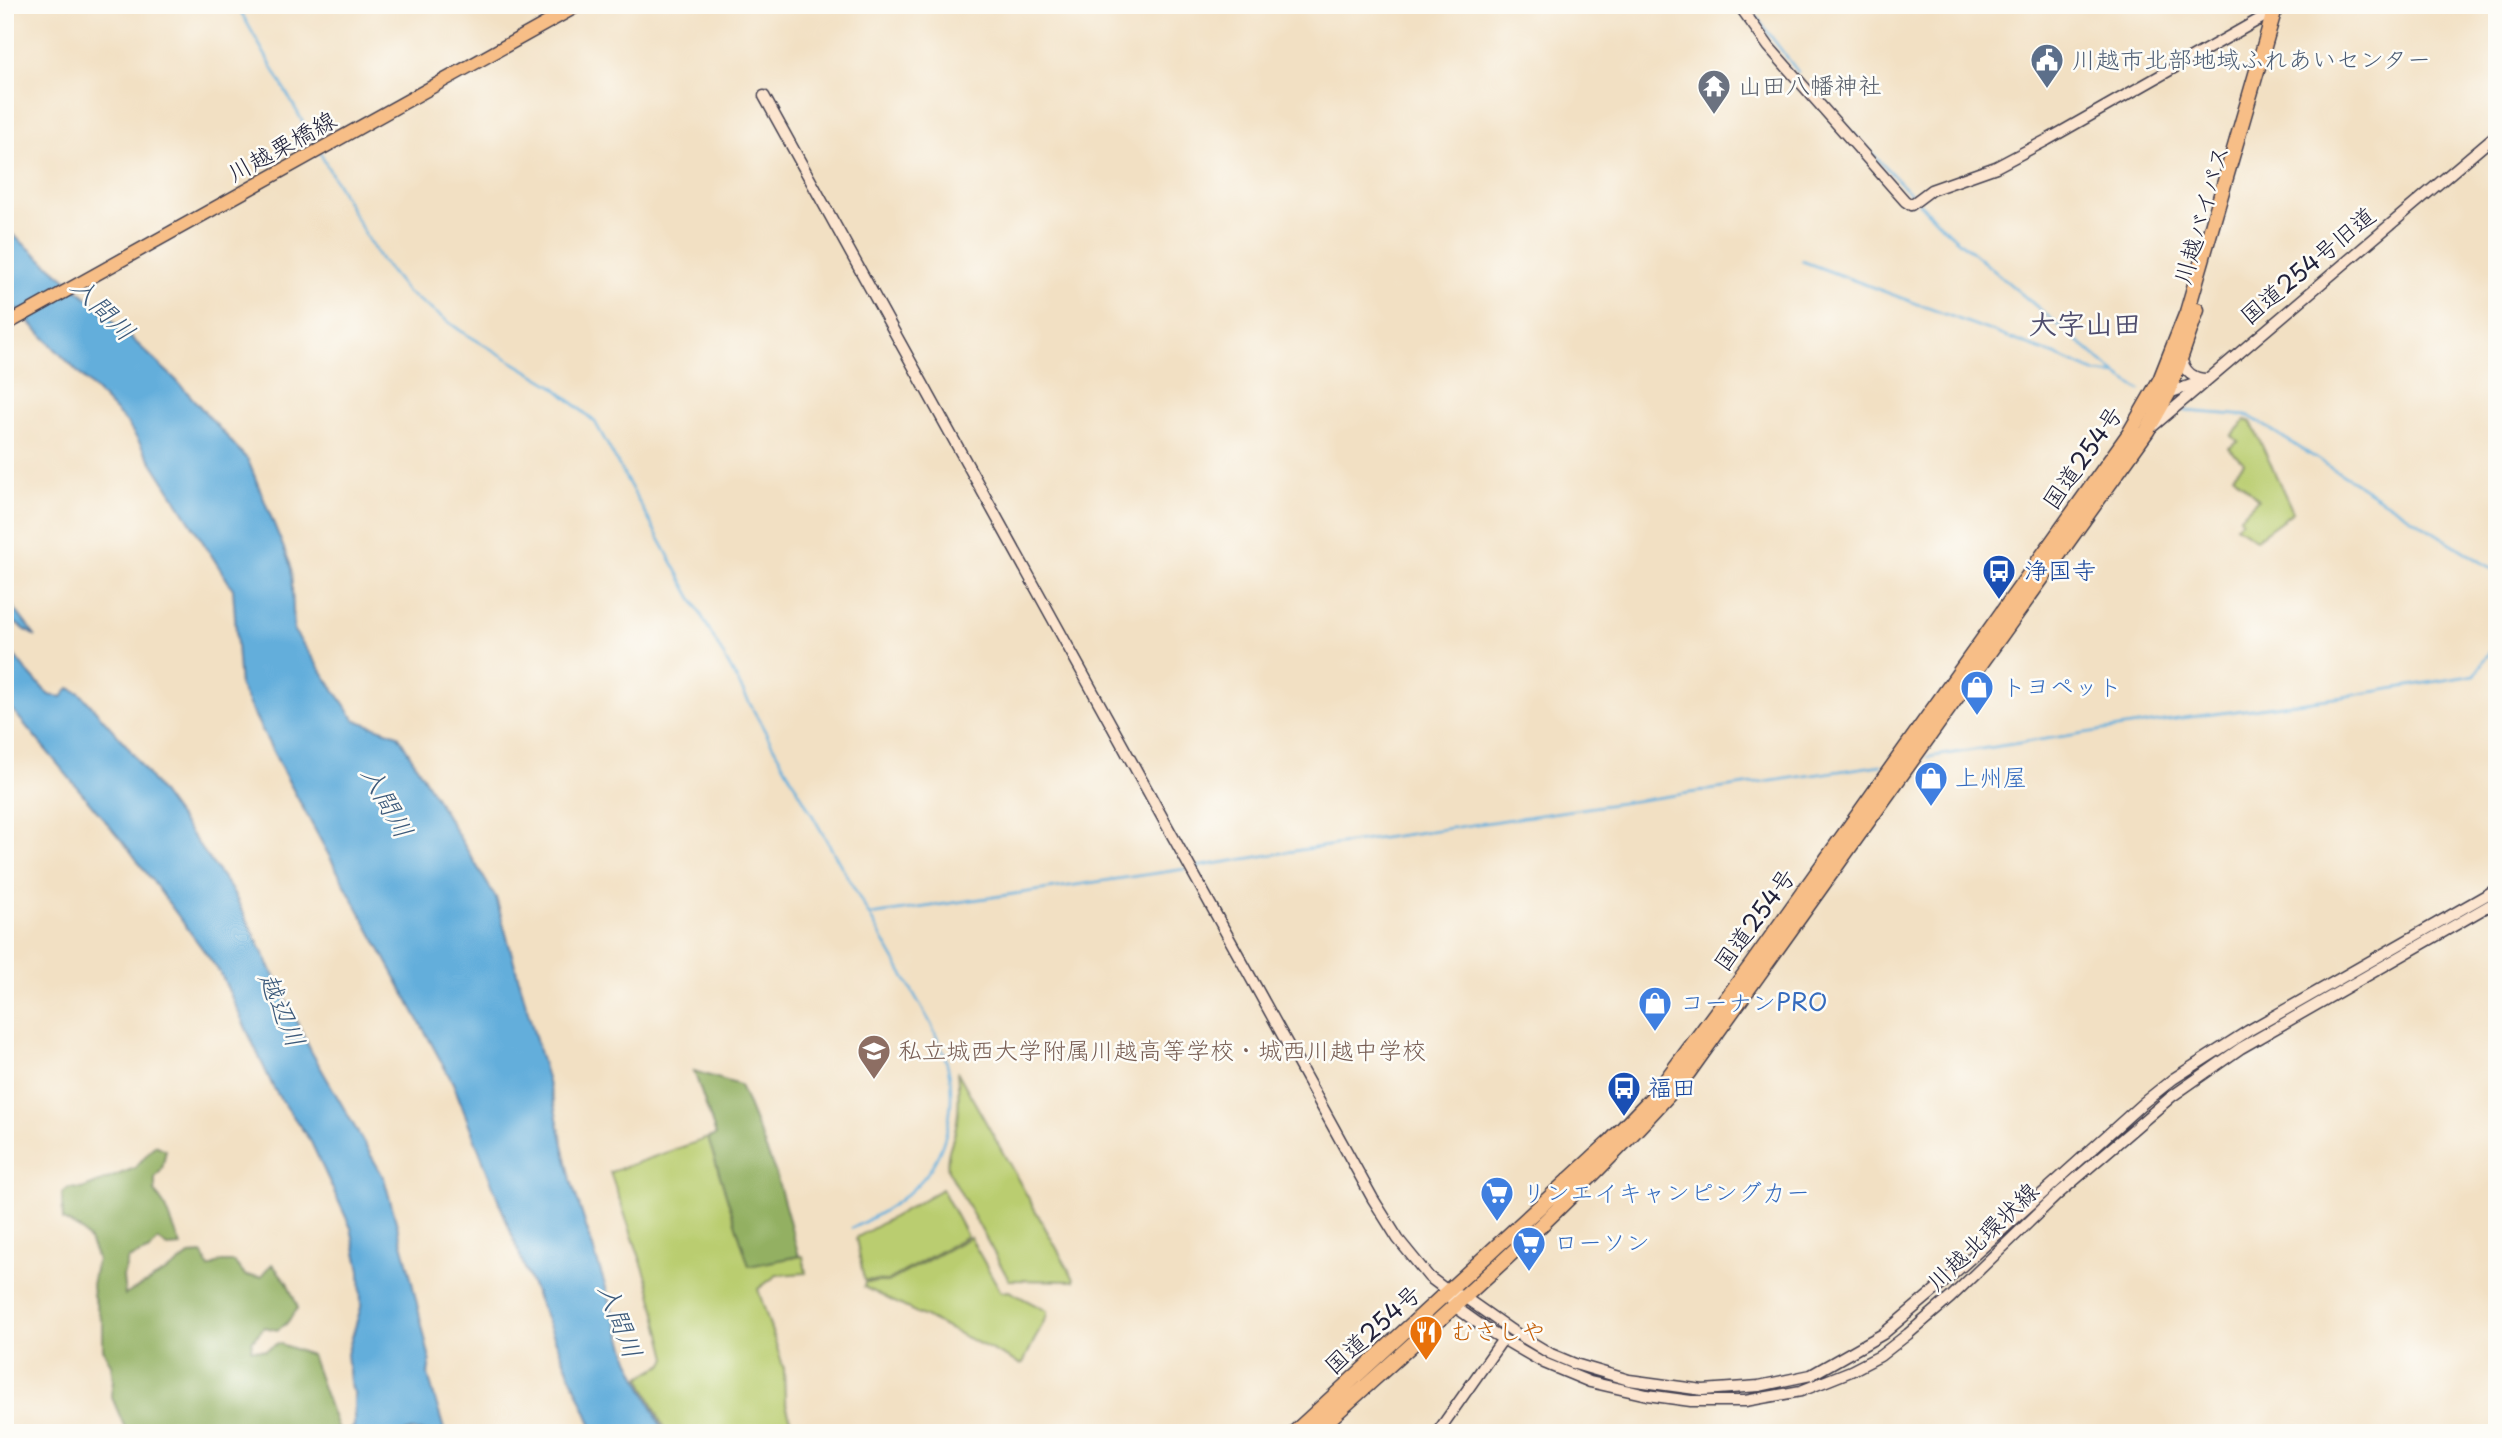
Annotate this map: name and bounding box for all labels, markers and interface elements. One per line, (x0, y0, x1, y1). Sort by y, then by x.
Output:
place label: 川越市北部地域ふれあいセンター (2072, 40, 2431, 76)
public building icon: 川越市北部地域ふれあいセンター (2028, 41, 2066, 90)
place label: 山田八幡神社 (1738, 66, 1882, 102)
temple icon: 山田八幡神社 (1695, 67, 1733, 116)
street label: 川越栗橋線 (220, 100, 342, 190)
street label: 川越バイパス (2163, 141, 2237, 288)
street label: 国道254号旧道 (2231, 197, 2383, 332)
water label: 入間川 (63, 267, 145, 349)
district label: 大字山田 (2029, 301, 2141, 344)
street label: 国道254号 (2032, 397, 2130, 516)
place label: 浄国寺 (2024, 551, 2096, 587)
bus stop icon: 浄国寺 (1980, 552, 2018, 601)
place label: トヨペット (2002, 667, 2122, 703)
shop icon: トヨペット (1958, 668, 1996, 717)
water label: 入間川 (352, 758, 424, 845)
place label: 上州屋 (1955, 758, 2027, 794)
shop icon: 上州屋 (1912, 759, 1950, 808)
street label: 国道254号 (1704, 860, 1803, 978)
water label: 越辺川 (250, 965, 317, 1053)
place label: コーナンPRO (1680, 983, 1828, 1019)
shop icon: コーナンPRO (1636, 984, 1674, 1033)
place label: 私立城西大学附属川越高等学校・城西川越中学校 (898, 1031, 1426, 1067)
school or university icon: 私立城西大学附属川越高等学校・城西川越中学校 (855, 1032, 893, 1081)
place label: 福田 (1648, 1068, 1696, 1104)
bus stop icon: 福田 (1605, 1069, 1643, 1118)
place label: リンエイキャンピングカー (1522, 1173, 1810, 1209)
street label: 川越北環状線 (1917, 1173, 2046, 1299)
supermarket icon: リンエイキャンピングカー (1478, 1174, 1516, 1223)
place label: ローソン (1554, 1223, 1650, 1259)
supermarket icon: ローソン (1510, 1224, 1548, 1273)
street label: 国道254号 (1315, 1275, 1428, 1382)
water label: 入間川 (589, 1277, 654, 1364)
place label: むさしや (1450, 1312, 1546, 1348)
restaurant icon: むさしや (1407, 1313, 1445, 1362)

